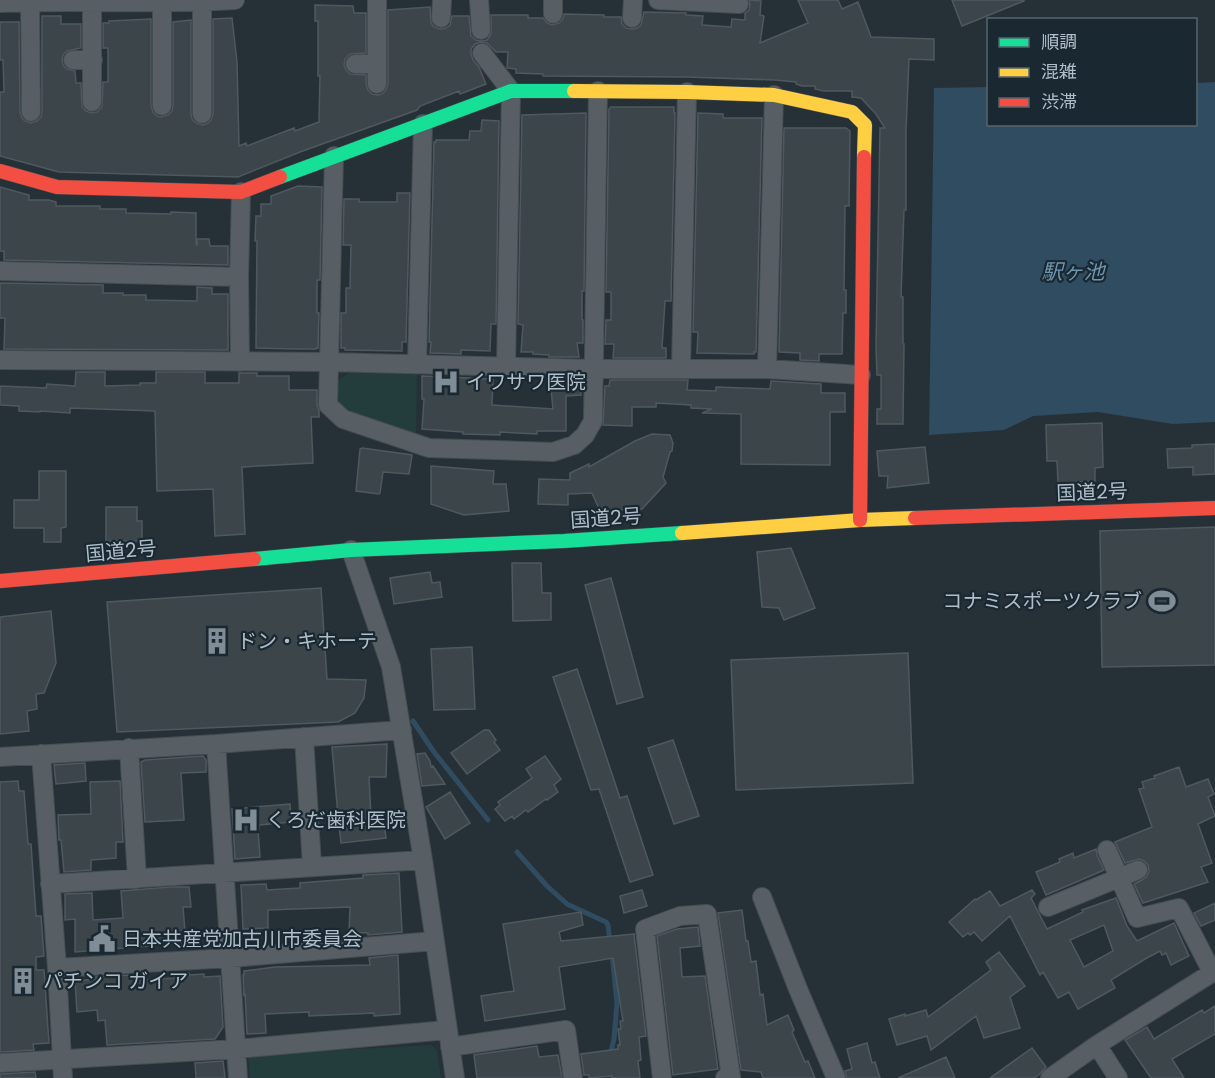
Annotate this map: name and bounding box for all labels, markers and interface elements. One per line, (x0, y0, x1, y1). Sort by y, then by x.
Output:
legend (987, 18, 1197, 126)
text: 順調 (1041, 29, 1077, 54)
text: 混雑 (1041, 59, 1077, 84)
text: 渋滞 (1041, 89, 1077, 114)
water label: 駅ヶ池 (1042, 257, 1106, 286)
hospital icon: イワサワ医院 (431, 367, 461, 397)
place label: イワサワ医院 (466, 368, 586, 396)
street label: 国道2号 (1056, 477, 1128, 507)
street label: 国道2号 (569, 502, 643, 534)
street label: 国道2号 (84, 534, 158, 568)
sports icon: コナミスポーツクラブ (1147, 586, 1177, 616)
place label: コナミスポーツクラブ (942, 587, 1142, 615)
building icon: ドン・キホーテ (202, 626, 232, 656)
place label: ドン・キホーテ (237, 627, 377, 655)
hospital icon: くろだ歯科医院 (231, 805, 261, 835)
place label: くろだ歯科医院 (266, 806, 406, 834)
public building icon: 日本共産党加古川市委員会 (87, 924, 117, 954)
place label: 日本共産党加古川市委員会 (122, 925, 362, 953)
building icon: パチンコ ガイア (8, 966, 38, 996)
place label: パチンコ ガイア (43, 967, 188, 995)

